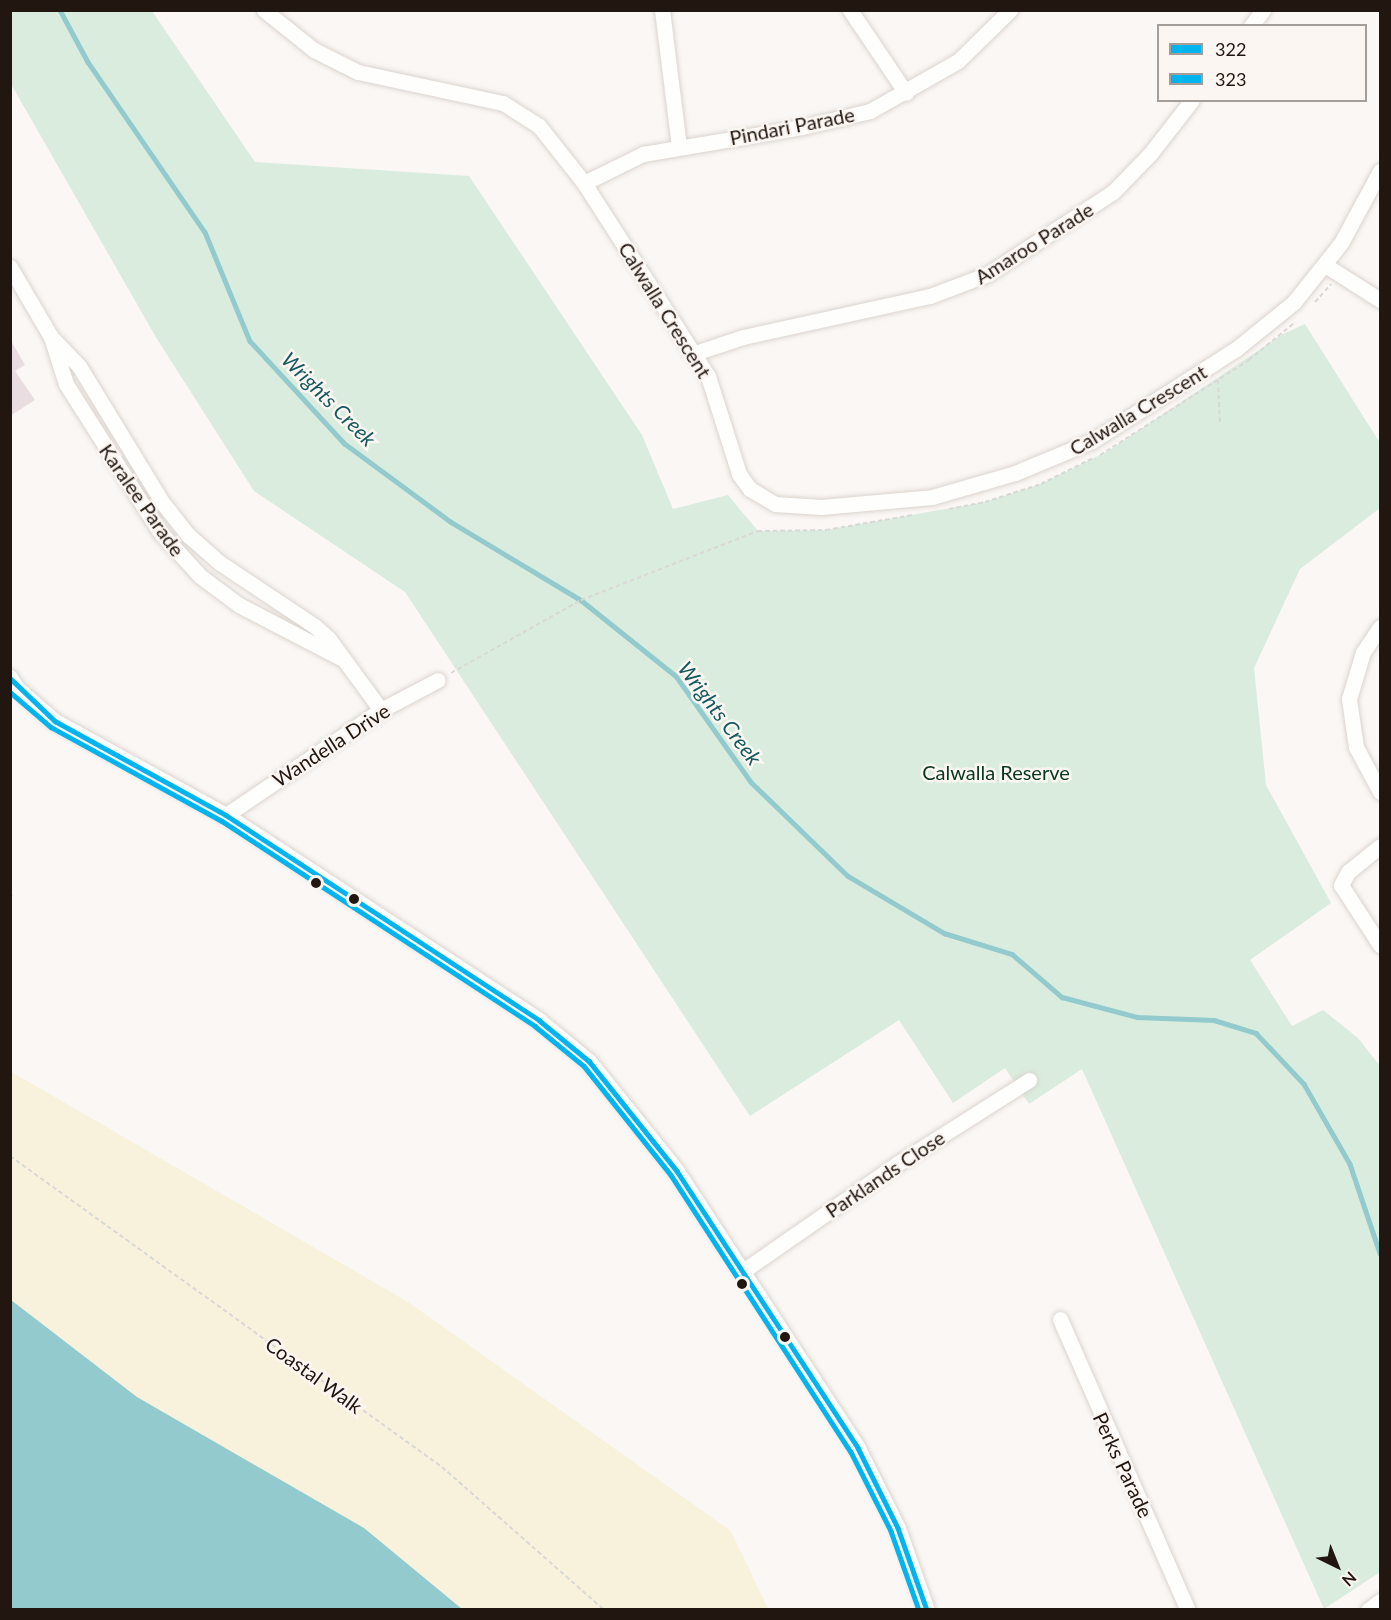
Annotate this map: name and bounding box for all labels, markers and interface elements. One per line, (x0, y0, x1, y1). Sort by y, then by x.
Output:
legend (1157, 24, 1367, 102)
text: 322 (1215, 38, 1246, 60)
text: 323 (1215, 68, 1246, 90)
street label: Pindari Parade (728, 102, 856, 150)
street label: Amaroo Parade (970, 197, 1098, 289)
street label: Calwalla Crescent (614, 238, 716, 382)
water label: Wrights Creek (277, 347, 381, 451)
street label: Calwalla Crescent (1065, 360, 1211, 460)
street label: Karalee Parade (94, 439, 190, 561)
water label: Wrights Creek (673, 656, 767, 770)
street label: Wandella Drive (268, 698, 394, 792)
park label: Calwalla Reserve (922, 760, 1070, 784)
unlabelled marker (310, 877, 322, 889)
unlabelled marker (348, 893, 360, 905)
street label: Parklands Close (821, 1125, 949, 1223)
unlabelled marker (736, 1278, 748, 1290)
unlabelled marker (779, 1331, 791, 1343)
street label: Coastal Walk (261, 1332, 367, 1418)
street label: Perks Parade (1088, 1408, 1158, 1522)
north arrow (1307, 1536, 1367, 1596)
text: N (1339, 1568, 1361, 1591)

